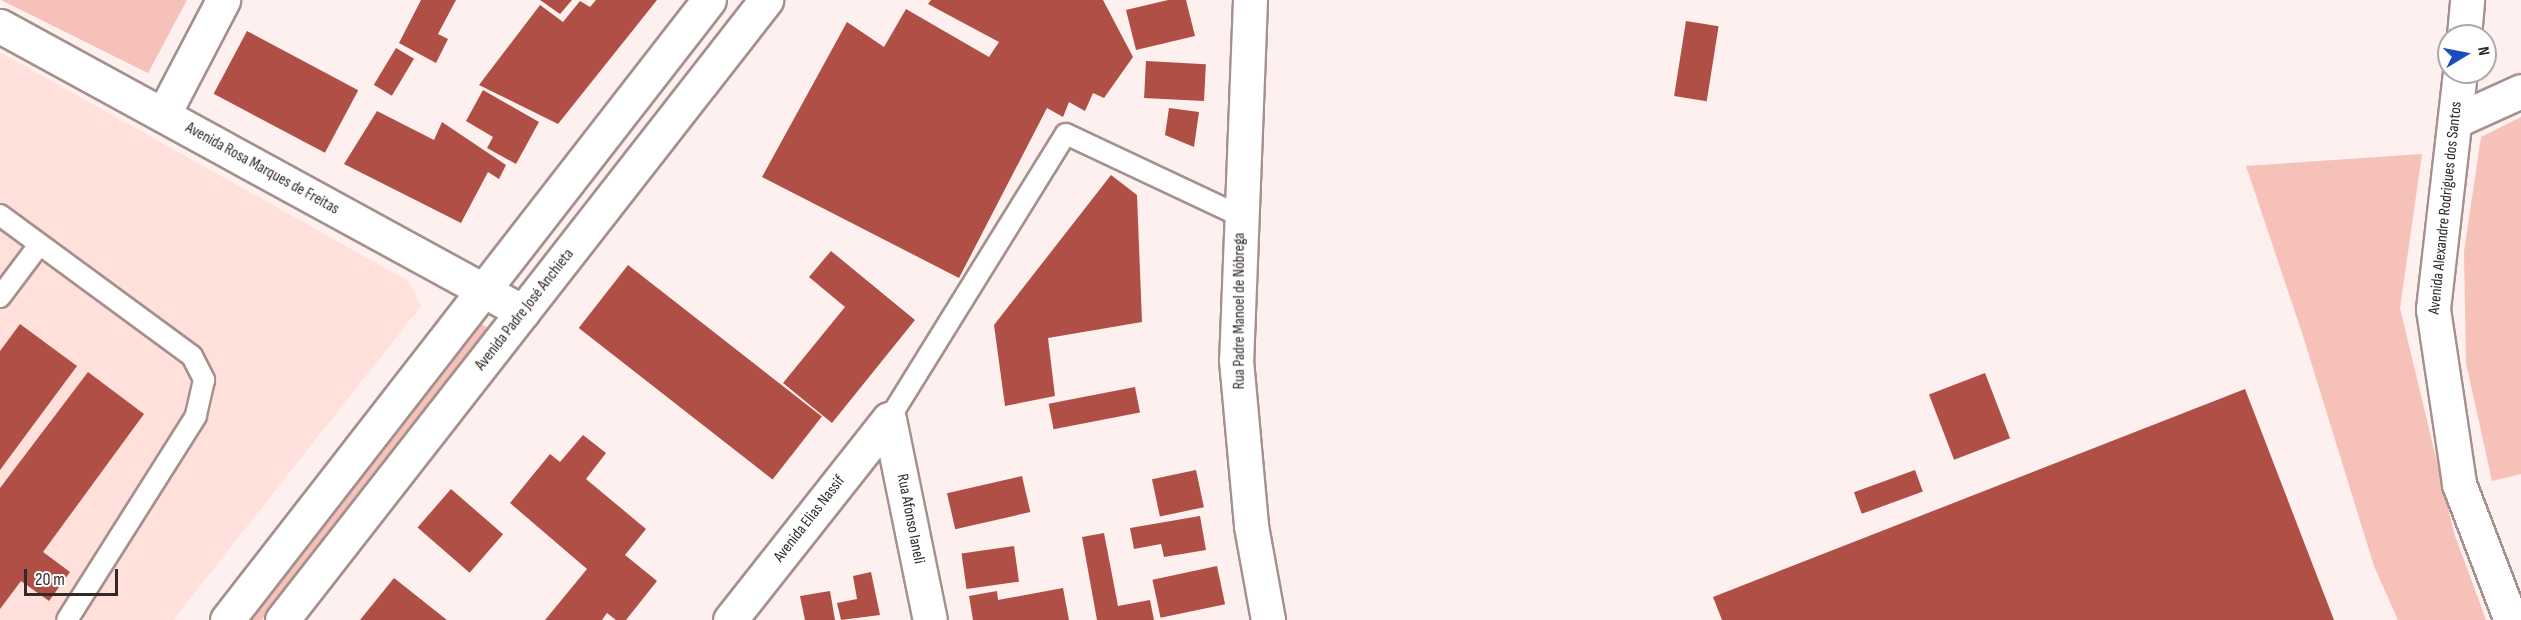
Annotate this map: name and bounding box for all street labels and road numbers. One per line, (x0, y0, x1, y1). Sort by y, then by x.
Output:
street label: Avenida Alexandre Rodrigues dos Santos (2425, 101, 2467, 315)
street label: Avenida Rosa Marques de Freitas (182, 119, 342, 219)
street label: Rua Padre Manoel de Nóbrega (1230, 233, 1250, 389)
street label: Avenida Padre José Anchieta (471, 245, 579, 375)
street label: Avenida Elias Nassif (770, 472, 850, 566)
street label: Rua Afonso Ianeli (892, 472, 928, 566)

